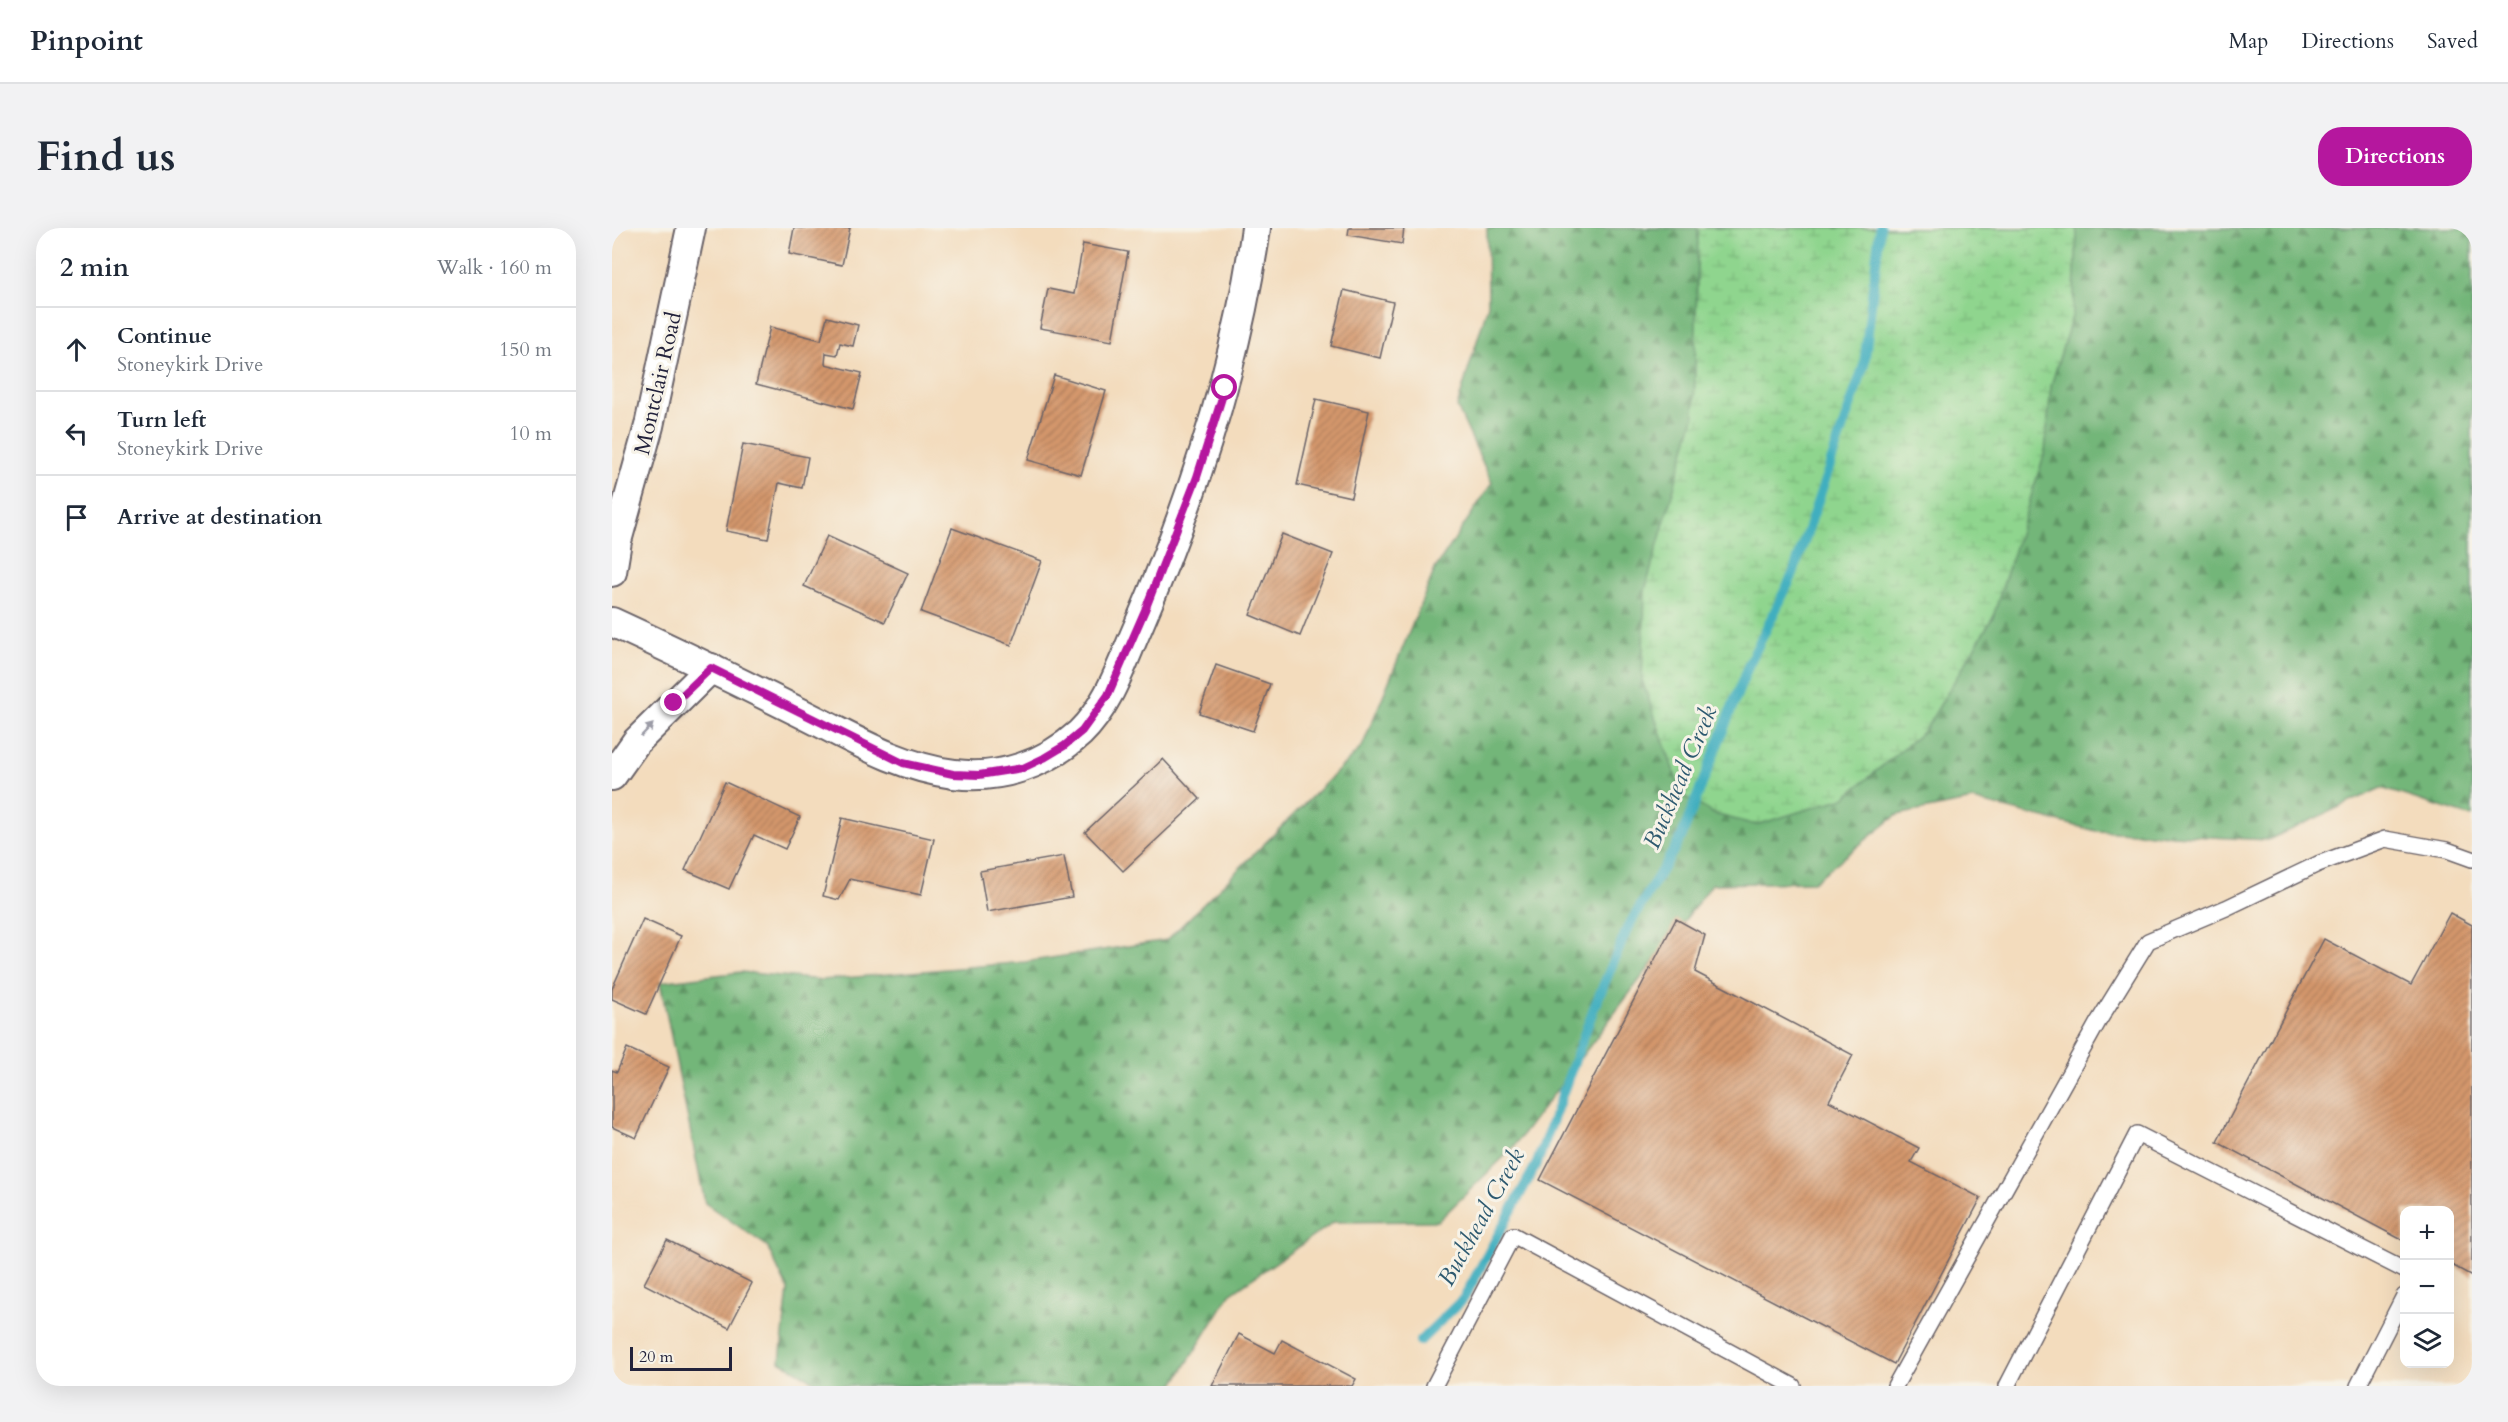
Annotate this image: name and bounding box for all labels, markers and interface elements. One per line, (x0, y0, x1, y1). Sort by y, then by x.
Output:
text: Pinpoint (30, 22, 143, 60)
text: Map (2228, 27, 2268, 56)
text: Directions (2301, 27, 2394, 56)
text: Saved (2427, 27, 2478, 56)
button: Directions (2318, 127, 2472, 186)
text: Find us (36, 128, 176, 185)
text: 2 min (60, 250, 129, 285)
text: Walk · 160 m (437, 254, 552, 281)
street label: Montclair Road (627, 309, 689, 458)
text: Continue (117, 321, 212, 351)
icon: ahead (60, 333, 93, 366)
text: 150 m (499, 336, 552, 363)
text: Stoneykirk Drive (117, 351, 263, 378)
route start (1211, 374, 1237, 400)
text: Turn left (117, 405, 206, 435)
icon: left (60, 417, 93, 450)
text: 10 m (509, 420, 552, 447)
text: Stoneykirk Drive (117, 435, 263, 462)
icon: arrive (60, 501, 93, 534)
text: Arrive at destination (117, 502, 322, 532)
route end (660, 689, 686, 715)
water label: Buckhead Creek (1635, 700, 1726, 854)
one-way arrow (640, 723, 654, 737)
water label: Buckhead Creek (1430, 1142, 1533, 1292)
map controls (2400, 1206, 2454, 1368)
button: + (2400, 1206, 2454, 1260)
button: − (2400, 1260, 2454, 1314)
button: layers (2400, 1314, 2454, 1368)
scale bar (630, 1344, 732, 1372)
text: 20 m (639, 1346, 673, 1368)

